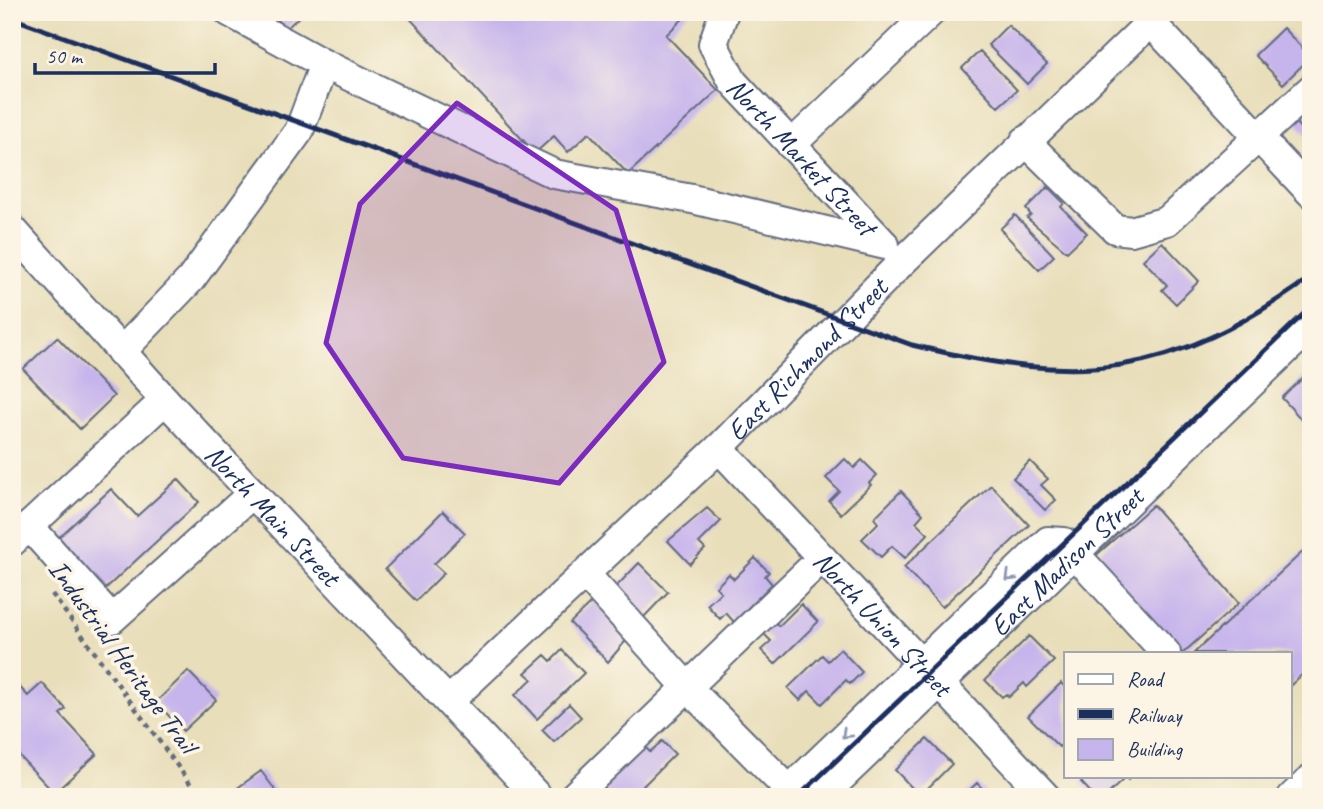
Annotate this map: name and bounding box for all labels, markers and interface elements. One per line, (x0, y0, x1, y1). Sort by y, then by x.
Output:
scale bar (35, 32, 215, 76)
text: 50 m (46, 43, 84, 69)
street label: North Market Street (720, 70, 887, 245)
street label: East Richmond Street (719, 268, 896, 448)
street label: North Main Street (198, 437, 350, 595)
street label: East Madison Street (982, 478, 1152, 643)
street label: North Union Street (807, 543, 962, 705)
street label: Industrial Heritage Trail (41, 552, 208, 764)
one-way arrow (1005, 568, 1018, 581)
legend (1064, 652, 1292, 778)
text: Road (1127, 666, 1166, 692)
text: Railway (1127, 702, 1183, 728)
one-way arrow (841, 726, 854, 739)
text: Building (1127, 736, 1184, 762)

